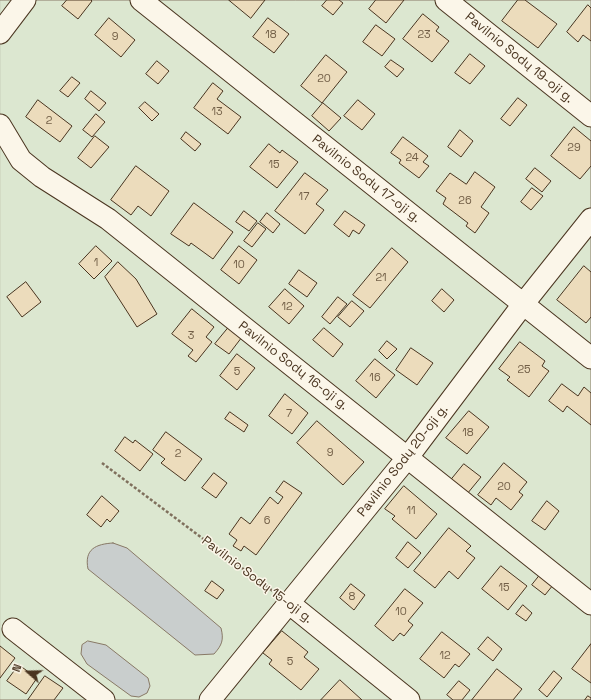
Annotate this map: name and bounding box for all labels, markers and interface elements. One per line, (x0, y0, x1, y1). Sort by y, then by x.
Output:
street label: Pavilnio Sodų 19-oji g. (462, 9, 576, 107)
house number: 18 (265, 28, 277, 42)
house number: 23 (417, 28, 431, 42)
house number: 9 (112, 30, 118, 44)
house number: 20 (317, 72, 331, 86)
house number: 13 (211, 105, 223, 119)
house number: 2 (46, 114, 52, 128)
street label: Pavilnio Sodų 17-oji g. (309, 132, 423, 226)
house number: 29 (567, 141, 581, 155)
house number: 24 (405, 151, 419, 165)
house number: 15 (268, 158, 280, 172)
house number: 17 (299, 190, 309, 204)
house number: 26 (458, 194, 472, 208)
house number: 1 (94, 256, 98, 270)
house number: 10 (233, 258, 245, 272)
house number: 21 (375, 271, 387, 285)
house number: 12 (281, 300, 293, 314)
street label: Pavilnio Sodų 16-oji g. (235, 318, 351, 414)
house number: 3 (188, 329, 194, 343)
house number: 25 (517, 363, 531, 377)
house number: 5 (234, 365, 240, 379)
house number: 16 (369, 371, 381, 385)
street label: Pavilnio Sodų 20-oji g. (354, 402, 452, 520)
house number: 7 (286, 407, 292, 421)
house number: 18 (462, 426, 474, 440)
house number: 9 (327, 446, 333, 460)
house number: 2 (175, 447, 181, 461)
house number: 20 (497, 480, 511, 494)
house number: 11 (406, 504, 416, 518)
house number: 6 (264, 514, 270, 528)
street label: Pavilnio Sodų 15-oji g. (198, 533, 316, 627)
house number: 15 (498, 581, 510, 595)
house number: 8 (349, 590, 355, 604)
house number: 10 (395, 605, 407, 619)
house number: 12 (439, 649, 451, 663)
north arrow (8, 652, 48, 692)
house number: 5 (287, 655, 293, 669)
text: N (9, 662, 25, 674)

